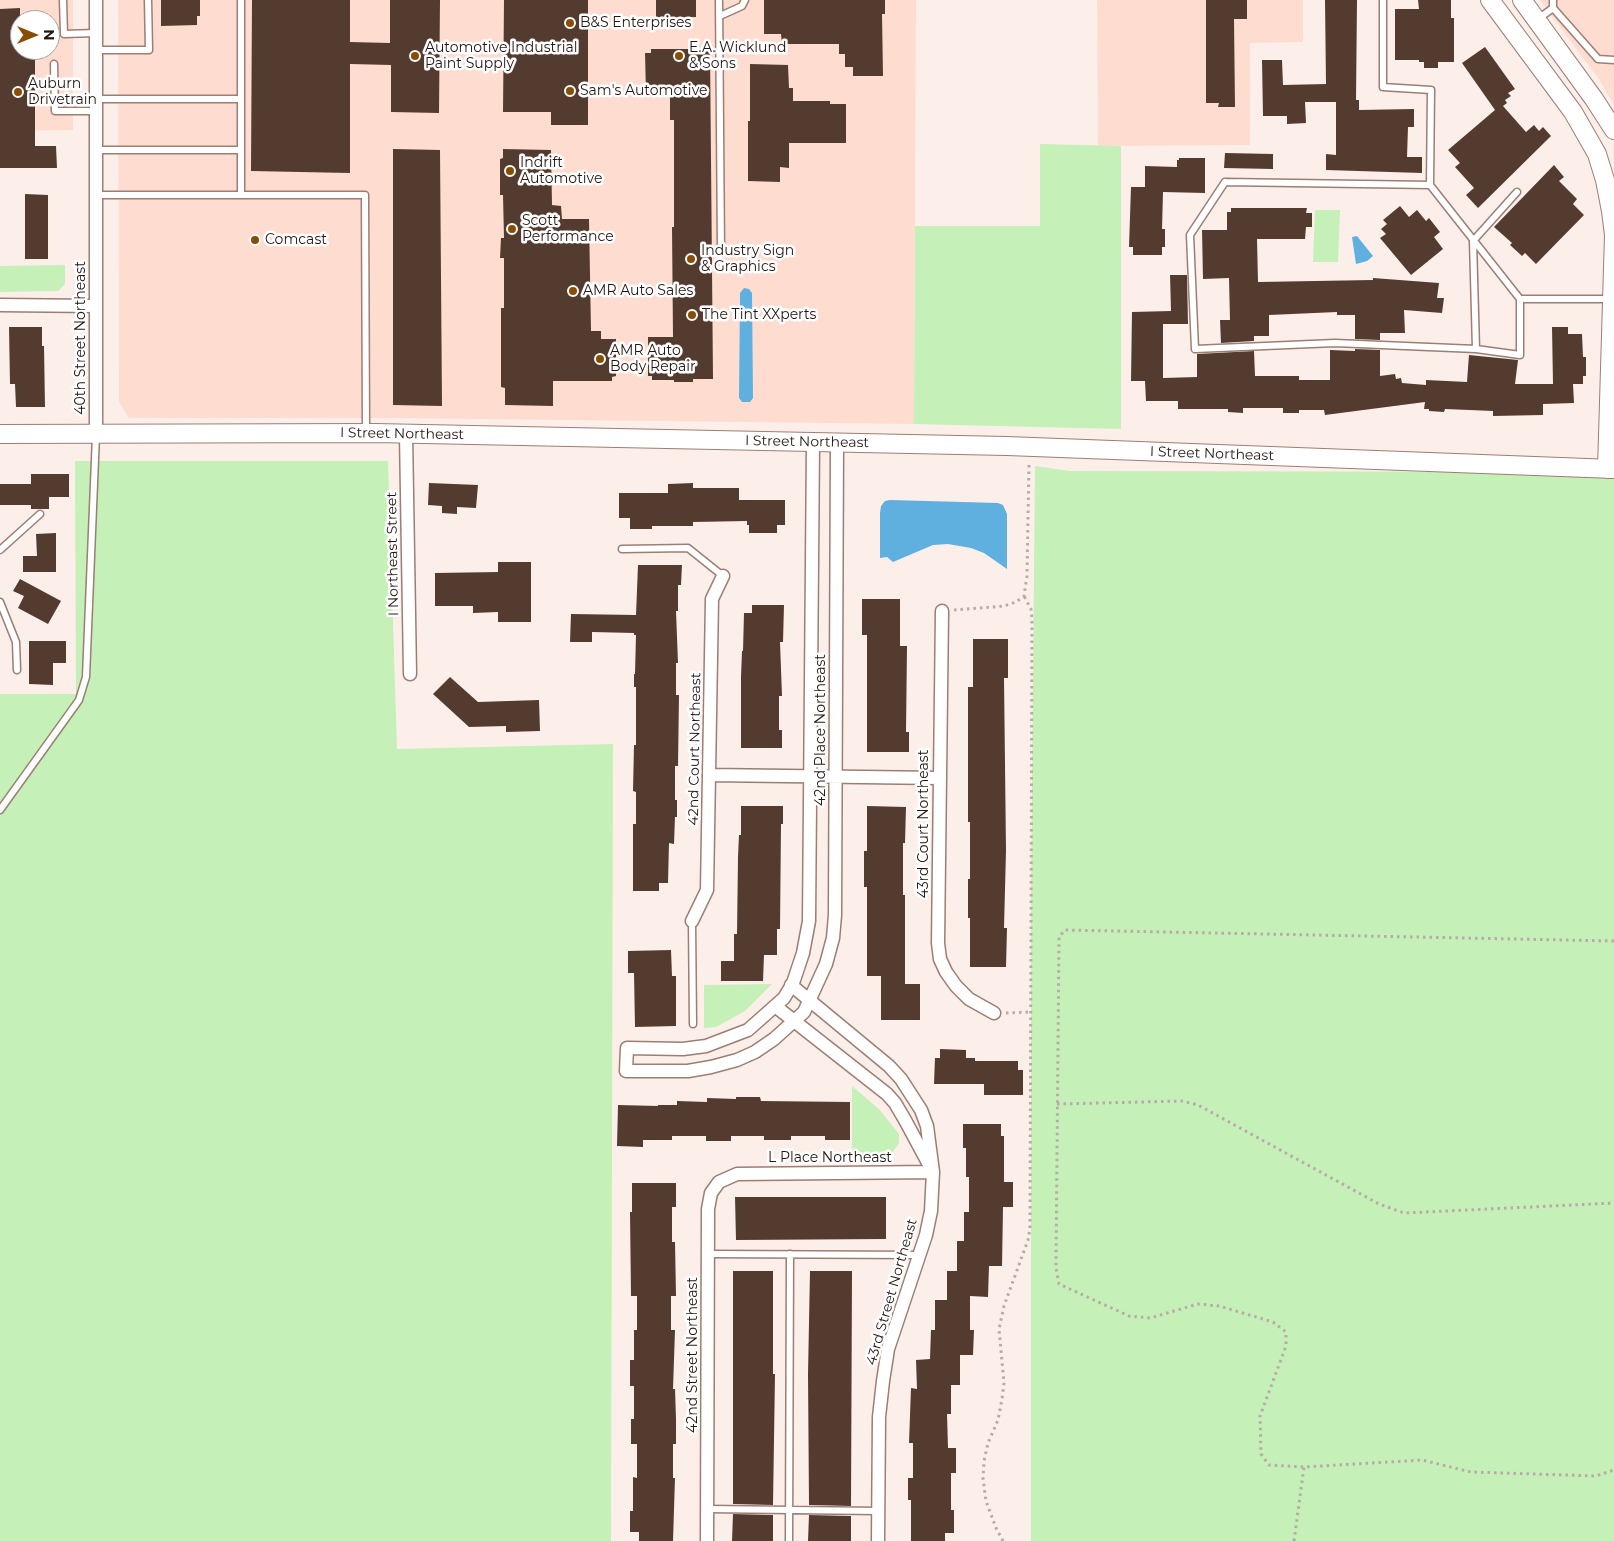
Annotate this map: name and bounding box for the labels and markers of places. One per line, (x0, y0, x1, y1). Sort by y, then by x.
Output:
place label: B&S Enterprises (580, 15, 691, 31)
marker: B&S Enterprises (564, 17, 576, 29)
place label: Automotive Industrial Paint Supply (425, 40, 577, 72)
place label: E.A. Wicklund & Sons (689, 40, 786, 72)
marker: Automotive Industrial Paint Supply (409, 50, 421, 62)
marker: E.A. Wicklund & Sons (673, 50, 685, 62)
place label: Auburn Drivetrain (28, 76, 97, 108)
place label: Sam's Automotive (580, 83, 707, 99)
marker: Sam's Automotive (564, 85, 576, 97)
marker: Auburn Drivetrain (12, 86, 24, 98)
place label: Indrift Automotive (520, 155, 602, 188)
marker: Indrift Automotive (504, 165, 516, 177)
place label: Scott Performance (522, 213, 614, 246)
marker: Scott Performance (506, 223, 518, 235)
place label: Comcast (265, 232, 327, 248)
marker: Comcast (249, 234, 261, 246)
place label: Industry Sign & Graphics (701, 243, 794, 276)
marker: Industry Sign & Graphics (685, 253, 697, 265)
place label: AMR Auto Sales (583, 283, 693, 299)
marker: AMR Auto Sales (567, 285, 579, 297)
place label: The Tint XXperts (702, 307, 816, 323)
marker: The Tint XXperts (686, 309, 698, 321)
place label: AMR Auto Body Repair (610, 343, 696, 376)
marker: AMR Auto Body Repair (594, 353, 606, 365)

